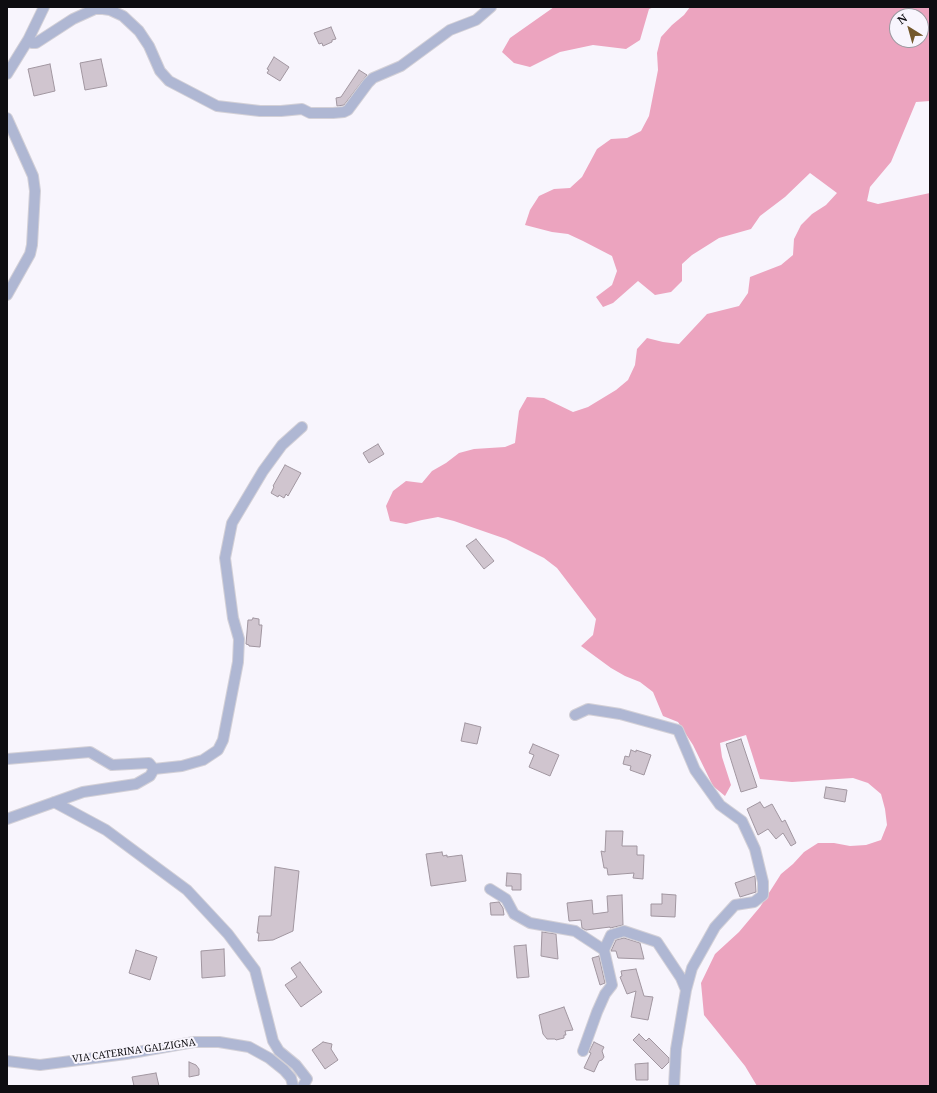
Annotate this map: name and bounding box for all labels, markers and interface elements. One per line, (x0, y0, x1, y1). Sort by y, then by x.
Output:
north arrow (889, 8, 929, 48)
text: N (894, 10, 910, 27)
street label: VIA CATERINA GALZIGNA (72, 1036, 196, 1066)

